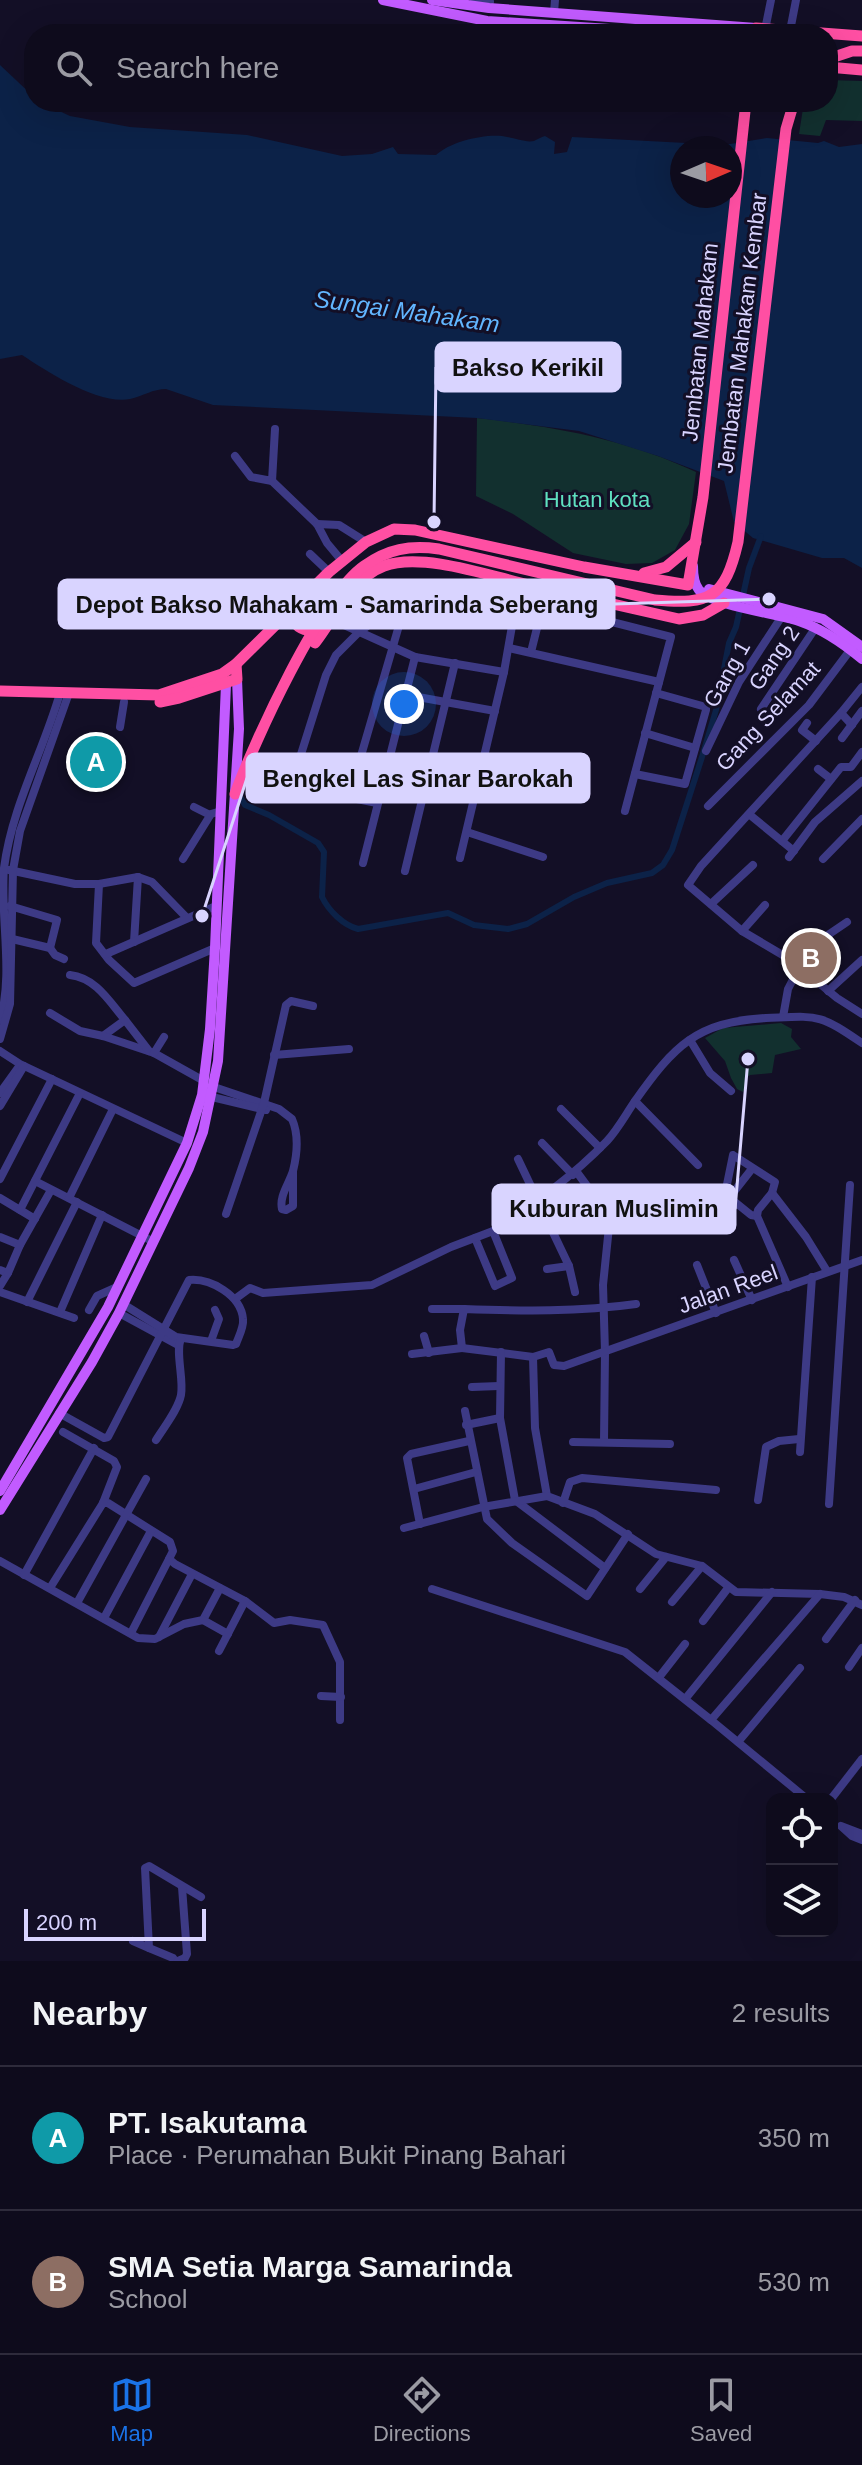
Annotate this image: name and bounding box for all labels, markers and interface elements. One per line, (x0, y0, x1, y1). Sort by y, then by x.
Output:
search box (24, 24, 838, 112)
icon: search (52, 46, 96, 90)
text: Search here (116, 51, 279, 84)
north arrow (670, 136, 742, 208)
street label: Jembatan Mahakam Kembar (712, 191, 772, 475)
street label: Jembatan Mahakam (677, 242, 723, 442)
water label: Sungai Mahakam (313, 285, 501, 337)
callout: Bakso Kerikil (436, 343, 620, 391)
text: Bakso Kerikil (452, 354, 604, 381)
park label: Hutan kota (544, 487, 651, 512)
callout: Depot Bakso Mahakam - Samarinda Seberang (59, 580, 614, 628)
text: Depot Bakso Mahakam - Samarinda Seberang (76, 591, 598, 618)
street label: Gang 2 (743, 621, 805, 695)
street label: Gang 1 (699, 636, 755, 712)
street label: Gang Selamat (711, 656, 825, 776)
your location (384, 684, 424, 724)
pin: A (70, 732, 122, 792)
callout: Bengkel Las Sinar Barokah (247, 754, 589, 802)
text: Bengkel Las Sinar Barokah (263, 765, 573, 792)
pin: B (785, 928, 837, 988)
callout: Kuburan Muslimin (493, 1185, 735, 1233)
text: Kuburan Muslimin (509, 1195, 719, 1222)
street label: Jalan Reel (675, 1259, 781, 1319)
map controls (766, 1793, 838, 1937)
button: locate (766, 1793, 838, 1865)
button: layers (766, 1865, 838, 1937)
scale bar (24, 1905, 206, 1941)
text: 200 m (36, 1910, 97, 1935)
text: Nearby (32, 1994, 147, 2032)
text: 2 results (732, 1998, 830, 2028)
text: PT. Isakutama (108, 2106, 306, 2139)
text: A (49, 2123, 67, 2153)
text: 350 m (758, 2123, 830, 2153)
text: Place · Perumahan Bukit Pinang Bahari (108, 2140, 566, 2170)
text: SMA Setia Marga Samarinda (108, 2250, 512, 2283)
text: B (49, 2267, 67, 2297)
text: 530 m (758, 2267, 830, 2297)
text: School (108, 2284, 188, 2314)
tab: Map (110, 2373, 154, 2447)
tab: Directions (373, 2373, 471, 2447)
tab: Saved (690, 2373, 752, 2447)

